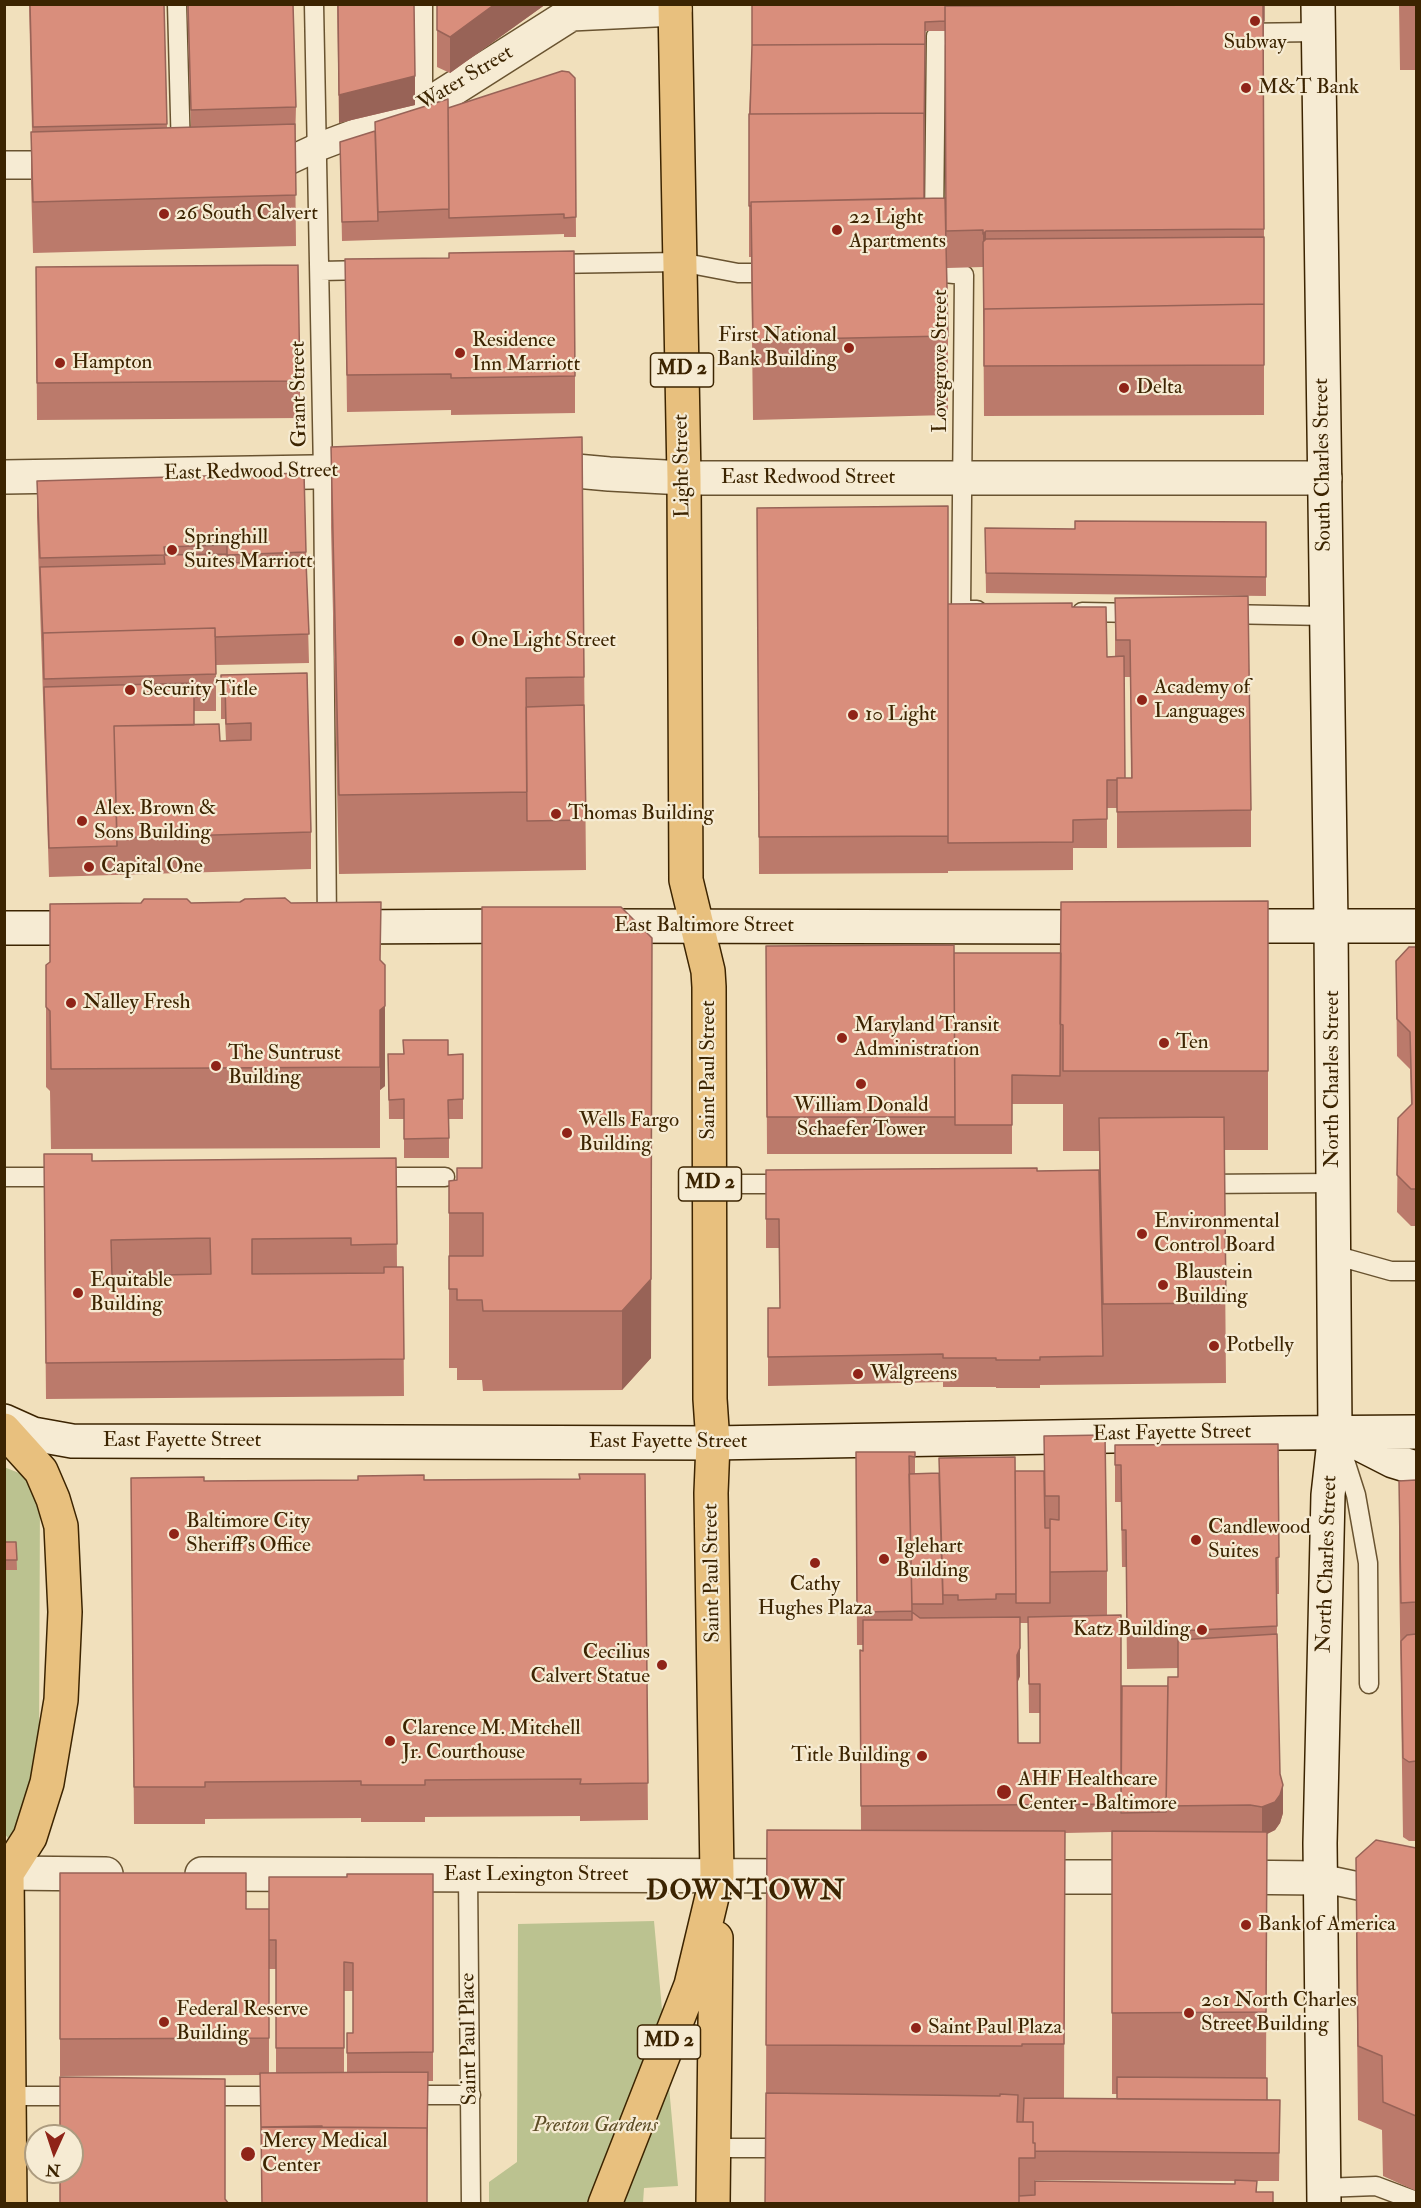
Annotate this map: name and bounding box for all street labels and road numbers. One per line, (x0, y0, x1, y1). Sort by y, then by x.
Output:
street label: Water Street (414, 41, 518, 117)
street label: Lovegrove Street (928, 289, 954, 433)
street label: Grant Street (286, 340, 314, 448)
road number: MD 2 (650, 353, 714, 387)
street label: South Charles Street (1310, 378, 1338, 552)
street label: Light Street (669, 414, 697, 518)
street label: East Redwood Street (164, 459, 338, 487)
street label: East Redwood Street (721, 465, 895, 491)
street label: East Baltimore Street (614, 913, 794, 939)
street label: North Charles Street (1320, 990, 1346, 1168)
street label: Saint Paul Street (696, 1000, 722, 1140)
road number: MD 2 (678, 1167, 742, 1201)
street label: East Fayette Street (1093, 1420, 1251, 1448)
street label: East Fayette Street (103, 1428, 261, 1454)
street label: East Fayette Street (589, 1429, 747, 1455)
street label: North Charles Street (1312, 1475, 1344, 1653)
street label: Saint Paul Street (699, 1503, 727, 1643)
street label: East Lexington Street (444, 1862, 628, 1888)
street label: Saint Paul Place (456, 1973, 484, 2105)
road number: MD 2 (638, 2025, 700, 2059)

